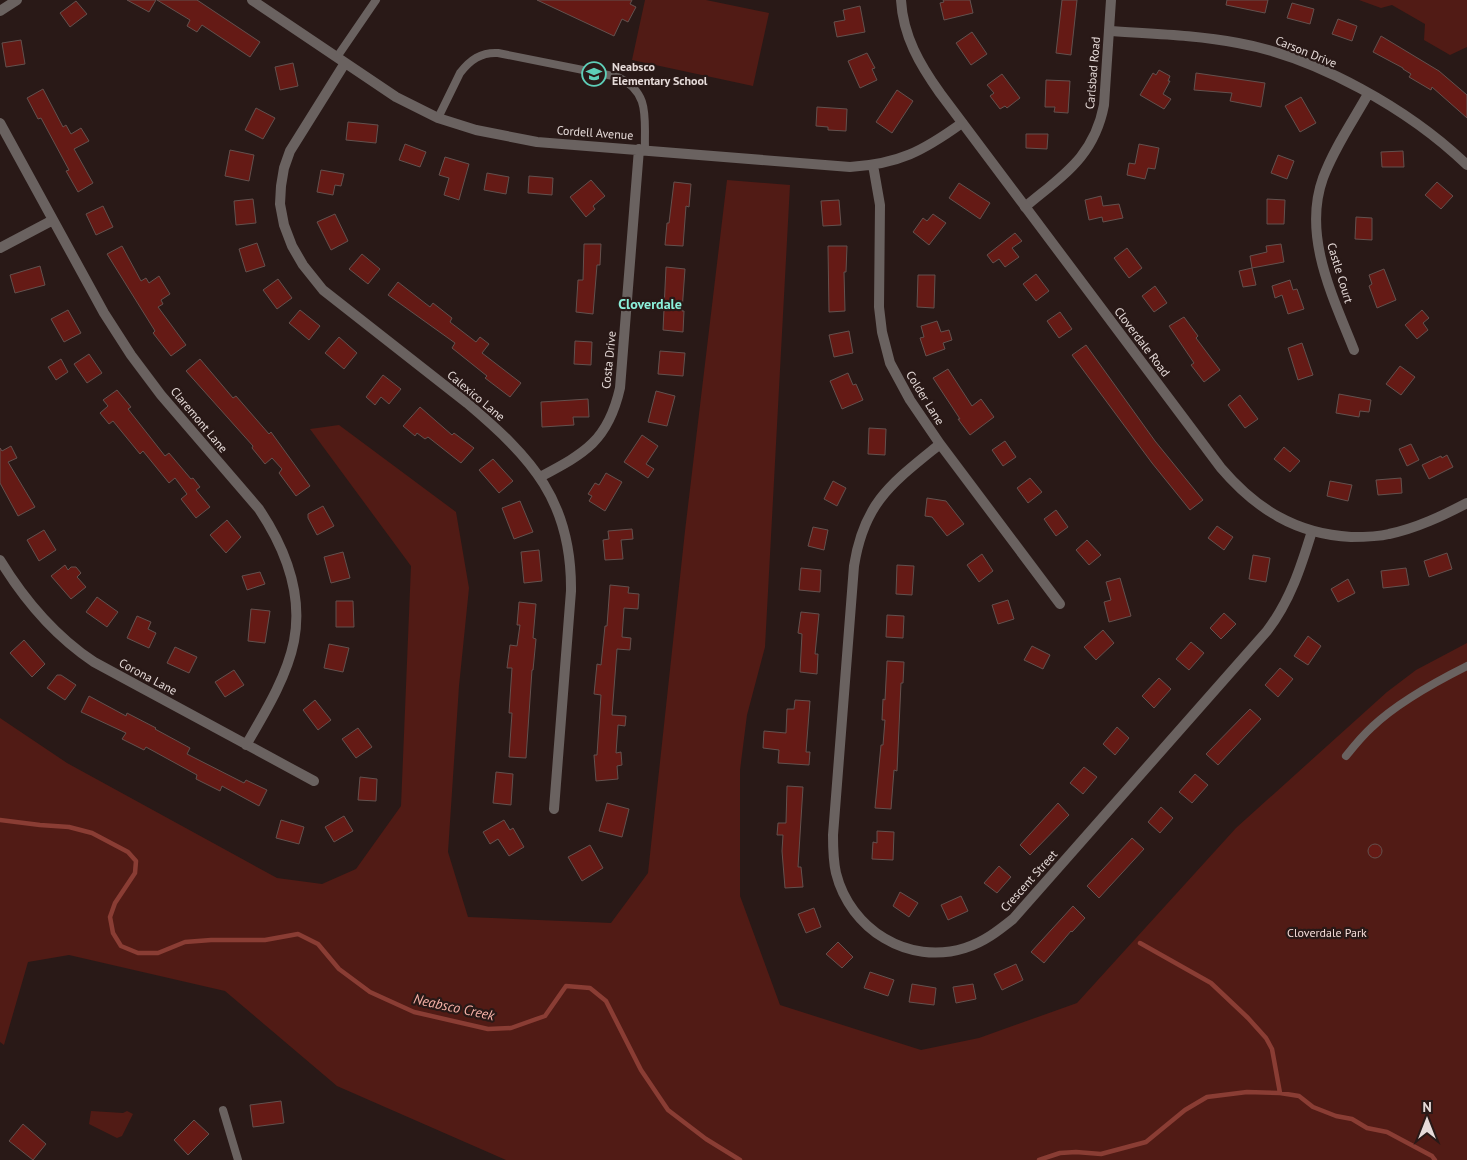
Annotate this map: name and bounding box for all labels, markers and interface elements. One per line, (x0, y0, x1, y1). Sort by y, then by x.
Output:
street label: Carson Drive (1273, 32, 1339, 71)
street label: Carlsbad Road (1082, 36, 1103, 110)
place label: Neabsco Elementary School (612, 59, 708, 88)
school or university icon: Neabsco Elementary School (581, 61, 607, 87)
street label: Cordell Avenue (556, 122, 634, 143)
street label: Castle Court (1324, 241, 1357, 305)
district label: Cloverdale (618, 295, 682, 313)
street label: Cloverdale Road (1111, 304, 1173, 379)
street label: Costa Drive (598, 330, 619, 390)
street label: Calexico Lane (444, 367, 508, 424)
street label: Colder Lane (903, 368, 948, 427)
street label: Claremont Lane (168, 384, 231, 456)
street label: Corona Lane (117, 655, 180, 698)
street label: Crescent Street (997, 847, 1060, 915)
park label: Cloverdale Park (1287, 925, 1367, 940)
water label: Neabsco Creek (412, 990, 497, 1025)
north arrow (1402, 1095, 1452, 1145)
text: N (1422, 1098, 1432, 1116)

